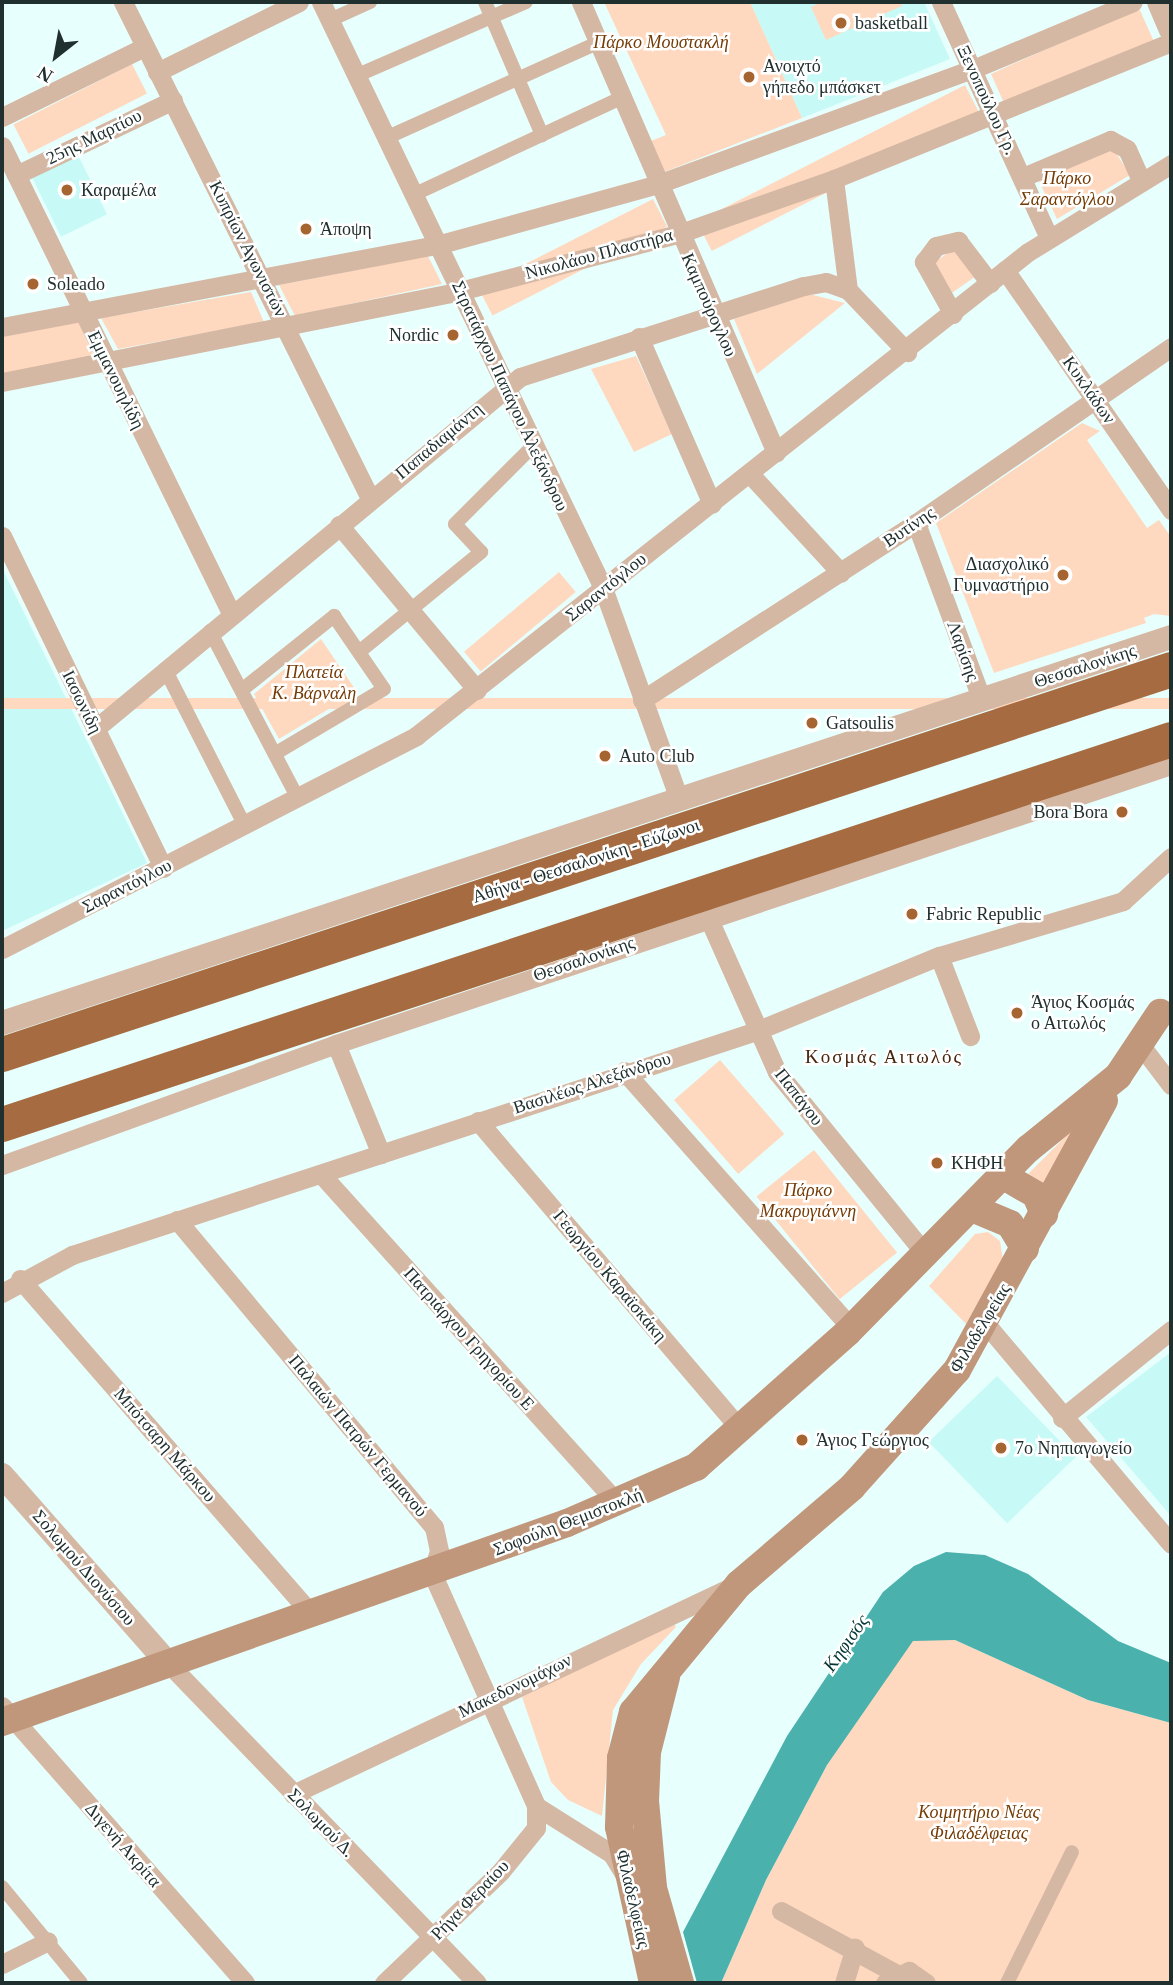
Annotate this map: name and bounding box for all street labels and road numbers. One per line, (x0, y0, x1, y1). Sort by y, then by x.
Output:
street label: Ξενoπούλου Γρ. (952, 42, 1022, 158)
street label: 25ης Μαρτίου (43, 105, 145, 169)
street label: Κυπρίων Αγωνιστών (204, 177, 292, 321)
street label: Νικολάου Πλαστήρα (523, 224, 675, 284)
street label: Καμπούρογλου (677, 250, 741, 360)
street label: Στρατάρχου Παπάγου Αλεξάνδρου (447, 277, 573, 515)
street label: Εμμανουηλίδη (83, 327, 149, 433)
street label: Κυκλάδων (1058, 352, 1120, 428)
street label: Παπαδιαμάντη (391, 398, 487, 484)
street label: Βυτίνης (879, 502, 939, 552)
street label: Σαραντόγλου (561, 548, 651, 626)
street label: Λαρίσης (942, 618, 984, 684)
street label: Θεσσαλονίκης (1031, 639, 1139, 693)
street label: Ιασωνίδη (57, 667, 107, 737)
street label: Αθήνα - Θεσσαλονίκη - Εύζωνοι (470, 814, 702, 908)
street label: Σαραντόγλου (79, 854, 175, 918)
street label: Θεσσαλονίκης (531, 932, 637, 986)
street label: Βασιλέως Αλεξάνδρου (510, 1047, 674, 1119)
street label: Παπάγου (770, 1064, 828, 1130)
street label: Γεωργίου Καραϊσκάκη (549, 1206, 671, 1346)
street label: Πατριάρχου Γρηγορίου Ε (399, 1263, 539, 1415)
street label: Φιλαδελφείας (945, 1279, 1015, 1377)
street label: Παλαιών Πατρών Γερμανού (284, 1350, 432, 1522)
street label: Μπότσαρη Μάρκου (109, 1383, 221, 1507)
street label: Σοφούλη Θεμιστοκλή (490, 1484, 646, 1560)
street label: Σολωμού Διονύσιου (28, 1505, 140, 1631)
street label: Μακεδονομάχων (455, 1649, 575, 1723)
street label: Σολωμού Δ. (283, 1784, 359, 1862)
street label: Διγενή Ακρίτα (80, 1798, 166, 1892)
street label: Φιλαδελφείας (611, 1848, 655, 1950)
street label: Ρήγα Φεραίου (426, 1855, 514, 1945)

